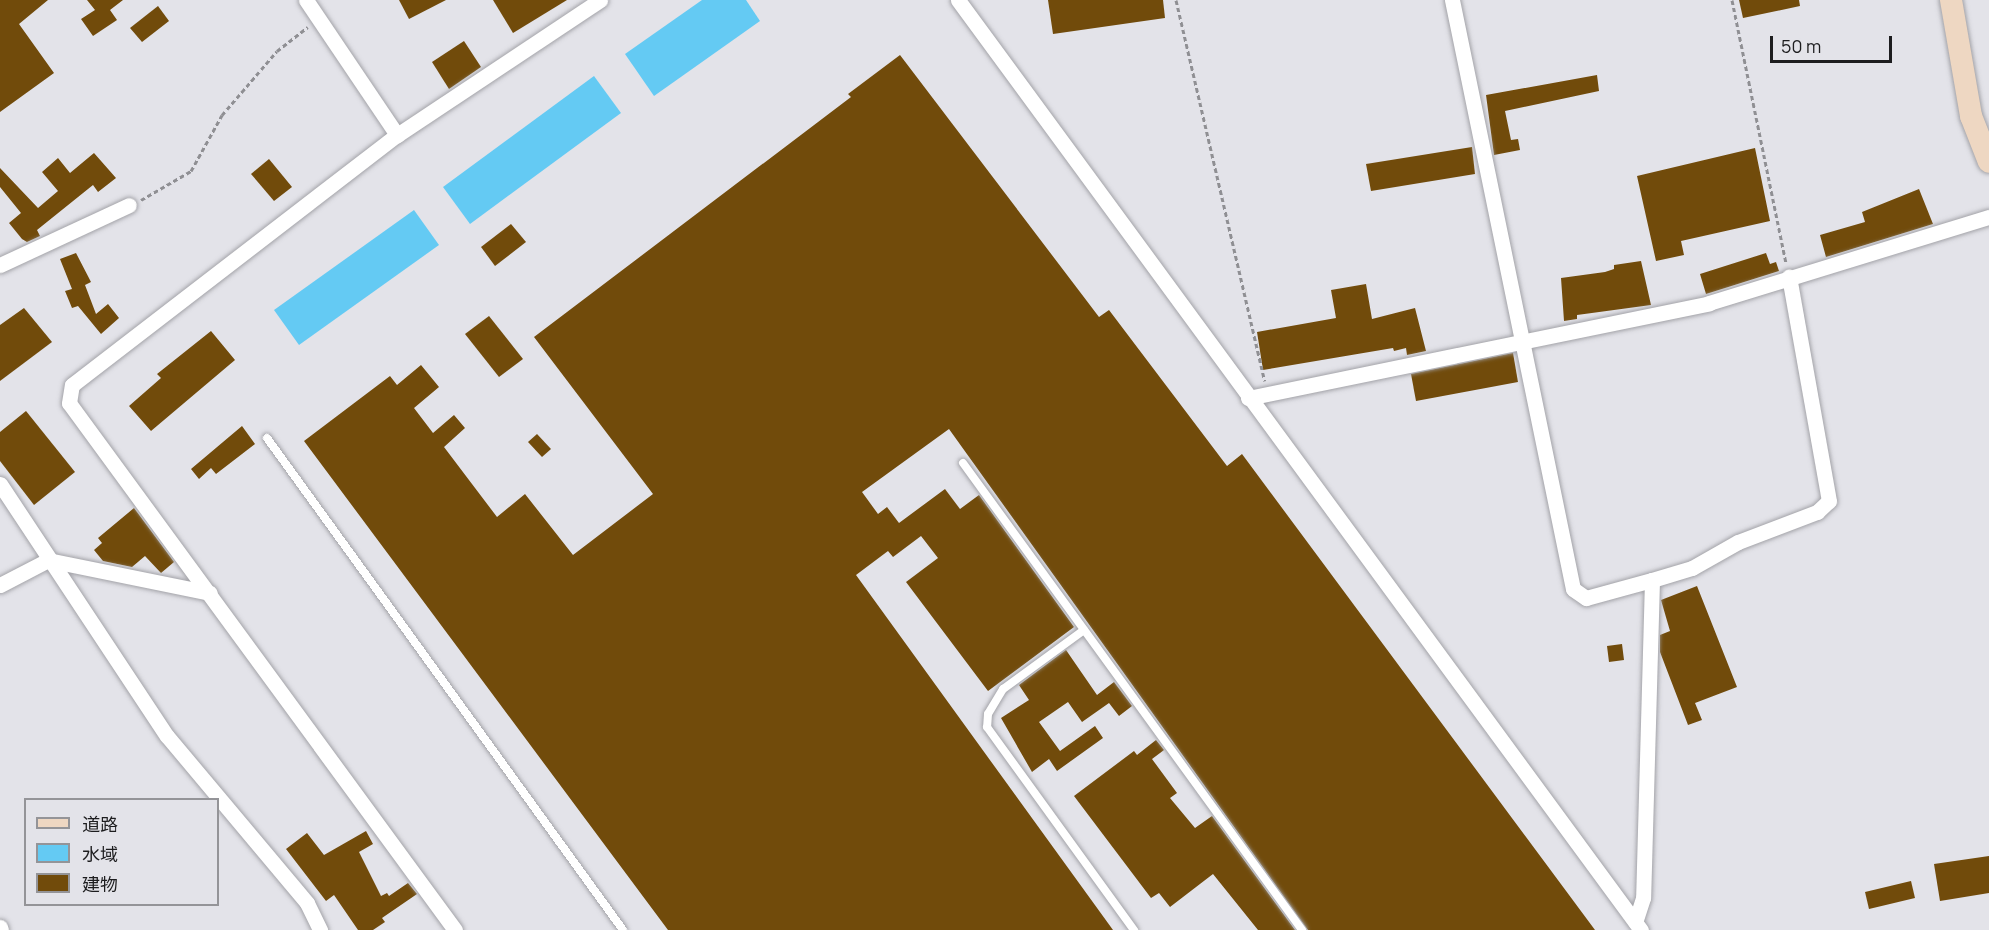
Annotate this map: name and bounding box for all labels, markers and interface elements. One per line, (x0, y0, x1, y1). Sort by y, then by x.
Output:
scale bar (1773, 24, 1894, 62)
text: 50 m (1781, 34, 1821, 58)
legend (24, 798, 219, 906)
text: 道路 (82, 812, 118, 836)
text: 水域 (82, 842, 118, 866)
text: 建物 (82, 872, 118, 896)

